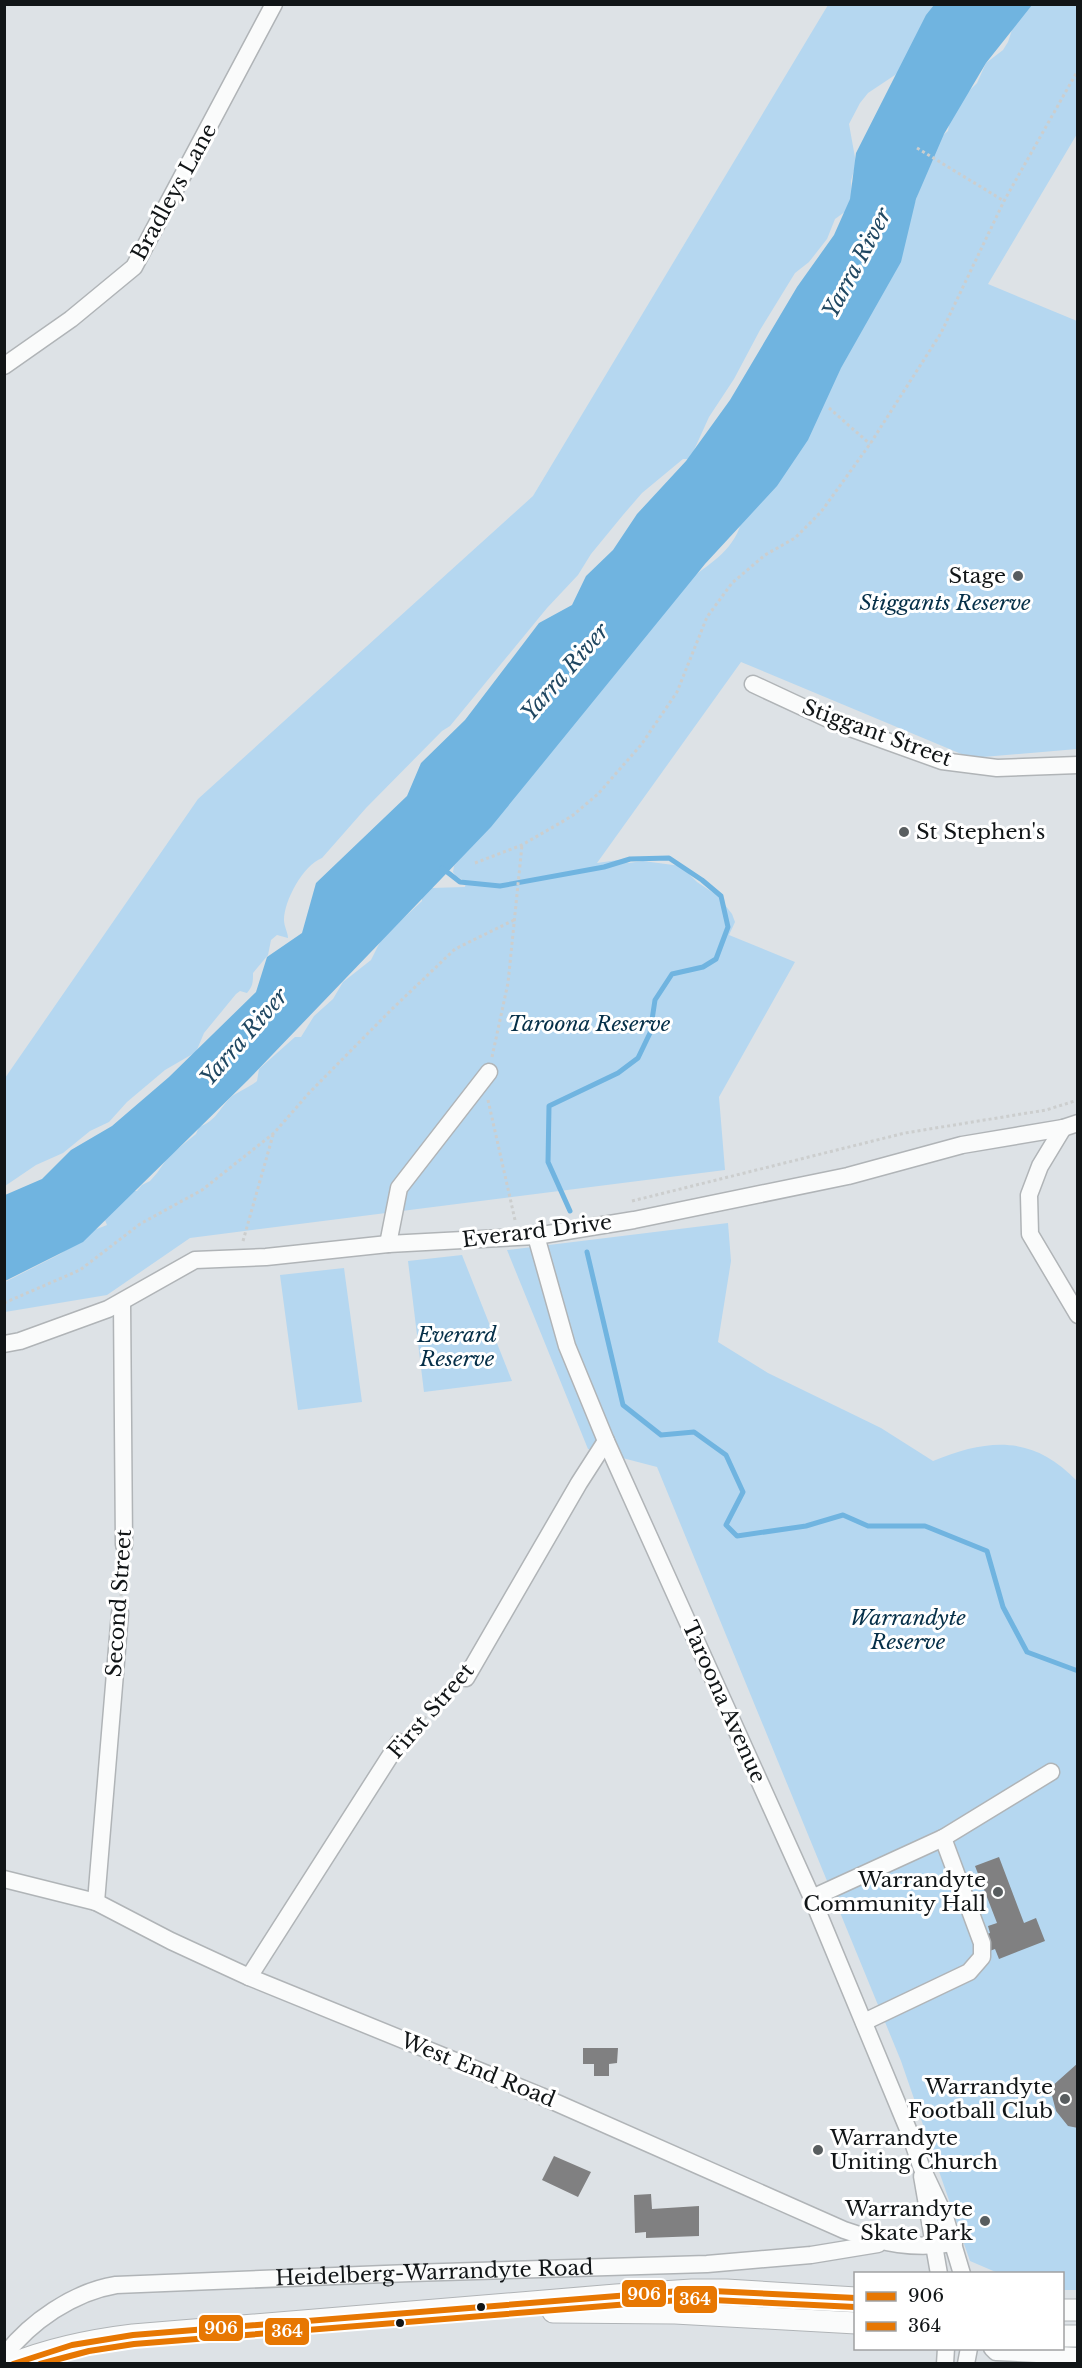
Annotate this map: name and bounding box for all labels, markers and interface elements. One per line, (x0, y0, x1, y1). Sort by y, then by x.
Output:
street label: Bradleys Lane (126, 119, 222, 265)
water label: Yarra River (817, 203, 898, 322)
place label: Stage (948, 563, 1006, 589)
marker: Stage (1011, 569, 1025, 583)
park label: Stiggants Reserve (859, 590, 1031, 616)
water label: Yarra River (515, 617, 615, 726)
street label: Stiggant Street (799, 694, 955, 772)
place label: St Stephen's (916, 819, 1045, 845)
marker: St Stephen's (897, 825, 911, 839)
water label: Yarra River (194, 982, 294, 1091)
park label: Taroona Reserve (508, 1011, 671, 1037)
street label: Everard Drive (461, 1209, 613, 1253)
park label: Everard Reserve (416, 1322, 497, 1372)
street label: Second Street (101, 1528, 137, 1678)
park label: Warrandyte Reserve (850, 1605, 966, 1655)
street label: Taroona Avenue (677, 1617, 771, 1787)
street label: First Street (383, 1658, 480, 1764)
place label: Warrandyte Community Hall (803, 1867, 986, 1917)
marker: Warrandyte Community Hall (991, 1885, 1005, 1899)
street label: West End Road (396, 2027, 559, 2113)
place label: Warrandyte Football Club (908, 2074, 1053, 2124)
marker: Warrandyte Football Club (1058, 2092, 1072, 2106)
place label: Warrandyte Uniting Church (829, 2125, 998, 2175)
marker: Warrandyte Uniting Church (811, 2143, 825, 2157)
place label: Warrandyte Skate Park (844, 2196, 973, 2246)
marker: Warrandyte Skate Park (978, 2214, 992, 2228)
street label: Heidelberg-Warrandyte Road (275, 2254, 594, 2291)
legend (854, 2272, 1064, 2350)
line badge: 906 (621, 2279, 667, 2308)
text: 906 (627, 2284, 661, 2304)
line badge: 364 (673, 2285, 718, 2314)
text: 906 (908, 2285, 944, 2307)
text: 364 (679, 2289, 711, 2309)
unlabelled marker (475, 2301, 487, 2313)
line badge: 906 (198, 2314, 244, 2342)
text: 364 (908, 2315, 941, 2337)
line badge: 364 (264, 2317, 310, 2346)
unlabelled marker (394, 2317, 406, 2329)
text: 906 (204, 2318, 238, 2338)
text: 364 (271, 2321, 303, 2341)

